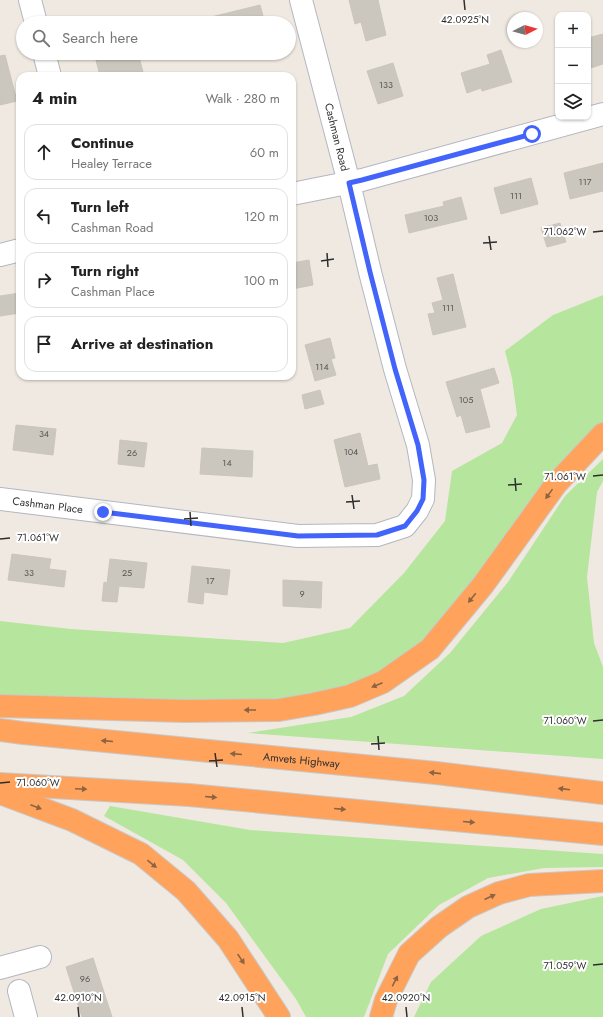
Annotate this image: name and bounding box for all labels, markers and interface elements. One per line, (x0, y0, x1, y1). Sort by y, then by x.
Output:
text: 42.0925°N (441, 12, 489, 27)
north arrow (507, 12, 543, 48)
map controls (555, 12, 591, 120)
button: + (555, 12, 591, 48)
search box (16, 16, 296, 60)
icon: search (30, 27, 52, 49)
text: Search here (62, 27, 138, 49)
button: − (555, 48, 591, 84)
house number: 133 (379, 78, 393, 91)
button: layers (555, 84, 591, 120)
text: 4 min (32, 86, 77, 110)
text: Walk · 280 m (205, 89, 280, 108)
street label: Cashman Road (321, 101, 353, 173)
route start (523, 125, 541, 143)
text: Continue (71, 132, 134, 154)
icon: ahead (33, 141, 55, 163)
text: 60 m (250, 143, 279, 162)
text: Healey Terrace (71, 154, 152, 173)
house number: 117 (579, 175, 592, 188)
house number: 111 (510, 189, 522, 202)
text: Turn left (71, 196, 129, 218)
icon: left (33, 205, 55, 227)
text: 120 m (244, 207, 279, 226)
house number: 103 (424, 211, 438, 224)
text: Cashman Road (71, 218, 153, 237)
text: 71.062°W (544, 224, 587, 239)
text: Turn right (71, 260, 139, 282)
icon: right (33, 269, 55, 291)
text: 100 m (244, 271, 279, 290)
text: Cashman Place (71, 282, 155, 301)
house number: 111 (442, 301, 454, 314)
icon: arrive (33, 333, 55, 355)
text: Arrive at destination (71, 333, 213, 355)
house number: 114 (315, 360, 329, 373)
house number: 105 (459, 393, 473, 406)
house number: 34 (39, 427, 49, 440)
house number: 104 (344, 445, 358, 458)
house number: 26 (127, 446, 137, 459)
house number: 14 (222, 456, 232, 469)
text: 71.061°W (544, 469, 586, 484)
one-way arrow (545, 488, 553, 499)
street label: Cashman Place (11, 493, 84, 517)
route end (94, 503, 112, 521)
text: 71.061°W (17, 530, 59, 545)
house number: 33 (24, 566, 34, 579)
house number: 25 (122, 566, 132, 579)
house number: 17 (206, 574, 215, 587)
house number: 9 (299, 587, 305, 600)
one-way arrow (467, 593, 476, 604)
one-way arrow (371, 682, 382, 688)
one-way arrow (243, 707, 256, 713)
text: 71.060°W (543, 713, 587, 728)
one-way arrow (101, 738, 113, 745)
street label: Amvets Highway (262, 748, 341, 772)
one-way arrow (230, 750, 242, 757)
one-way arrow (429, 770, 441, 776)
text: 71.060°W (16, 775, 60, 790)
one-way arrow (75, 785, 87, 792)
one-way arrow (558, 786, 570, 792)
one-way arrow (205, 794, 217, 801)
one-way arrow (31, 804, 43, 810)
one-way arrow (334, 806, 346, 813)
one-way arrow (463, 818, 475, 825)
one-way arrow (147, 860, 158, 869)
one-way arrow (484, 894, 496, 900)
one-way arrow (237, 953, 244, 965)
text: 71.059°W (544, 958, 587, 973)
house number: 96 (80, 972, 90, 985)
one-way arrow (392, 975, 399, 987)
text: 42.0910°N (54, 990, 102, 1005)
text: 42.0915°N (219, 990, 265, 1005)
text: 42.0920°N (382, 990, 430, 1005)

